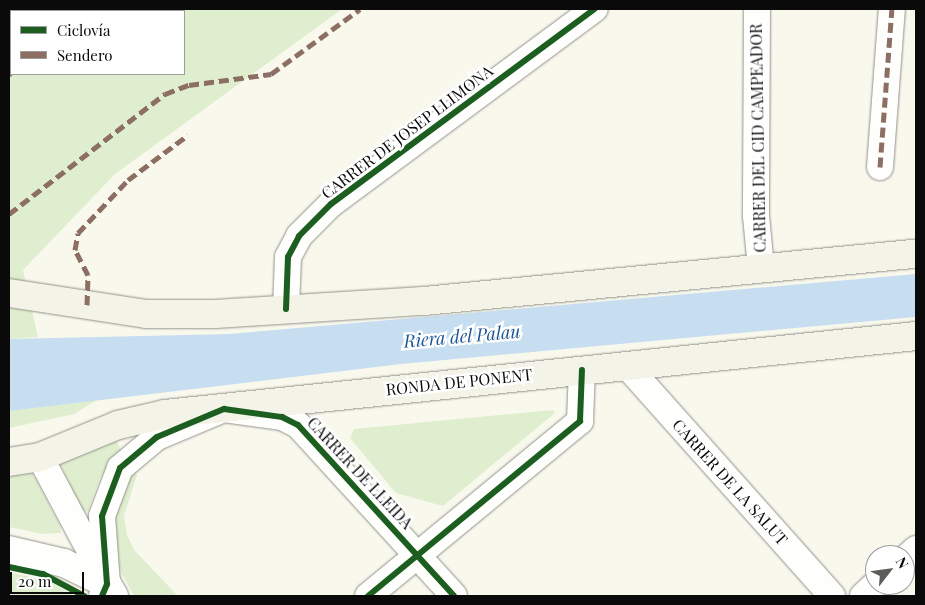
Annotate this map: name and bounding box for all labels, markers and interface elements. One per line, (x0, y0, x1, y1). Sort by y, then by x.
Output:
legend (10, 10, 185, 75)
text: Ciclovía (57, 20, 110, 40)
street label: CARRER DEL CID CAMPEADOR (746, 23, 770, 253)
text: Sendero (57, 45, 113, 65)
street label: CARRER DE JOSEP LLIMONA (317, 61, 497, 203)
water label: Riera del Palau (402, 320, 522, 352)
street label: RONDA DE PONENT (385, 365, 533, 399)
street label: CARRER DE LLEIDA (303, 413, 417, 533)
street label: CARRER DE LA SALUT (668, 415, 792, 549)
north arrow (865, 545, 915, 595)
text: N (892, 554, 913, 572)
scale bar (12, 562, 86, 594)
text: 20 m (18, 571, 51, 591)

